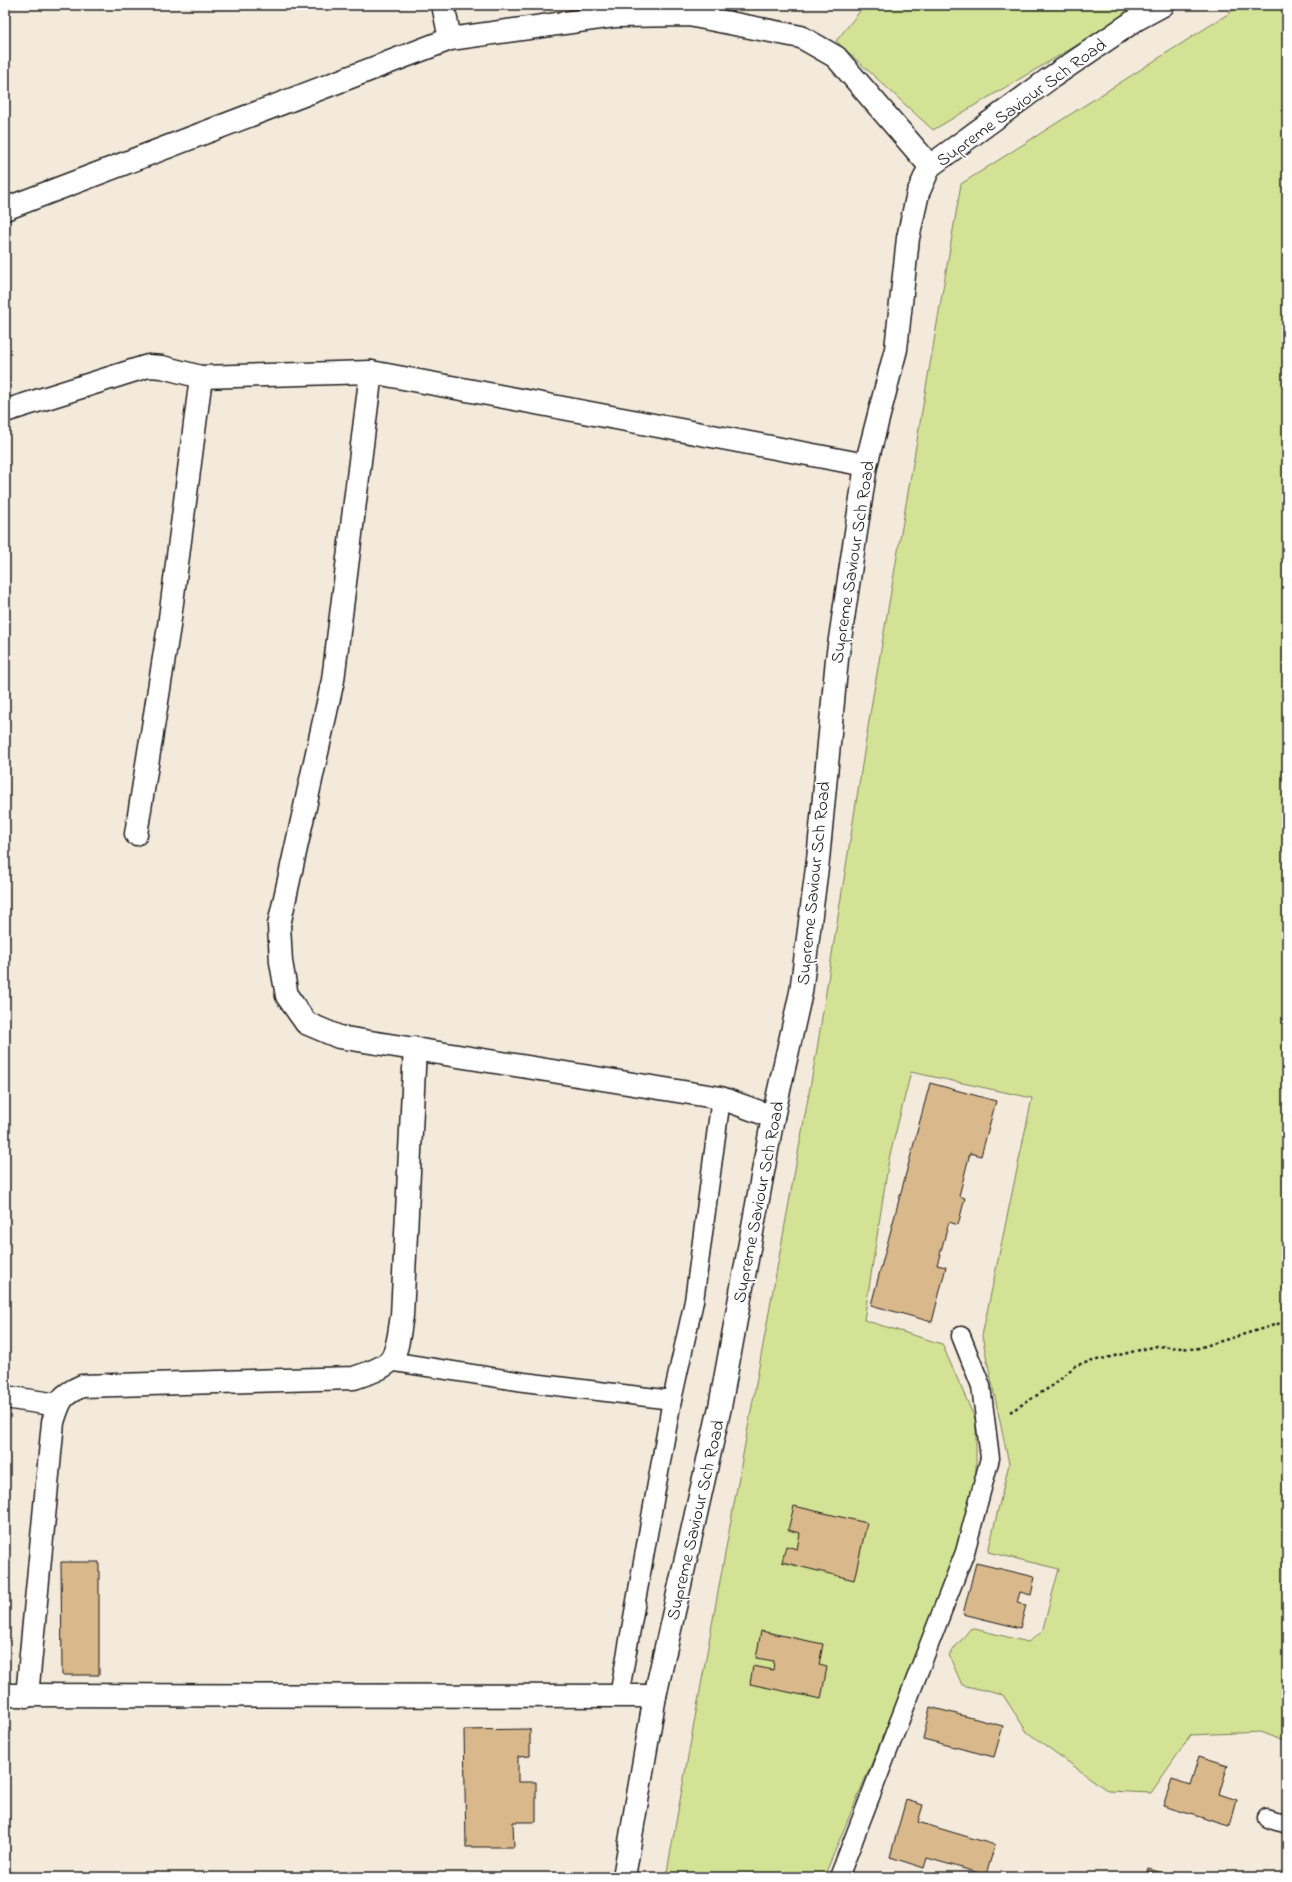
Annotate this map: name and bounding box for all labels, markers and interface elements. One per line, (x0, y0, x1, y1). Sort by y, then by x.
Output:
street label: Supreme Saviour Sch Road (932, 33, 1113, 174)
street label: Supreme Saviour Sch Road (825, 459, 883, 665)
street label: Supreme Saviour Sch Road (791, 780, 839, 986)
street label: Supreme Saviour Sch Road (728, 1099, 792, 1305)
street label: Supreme Saviour Sch Road (661, 1418, 733, 1623)

